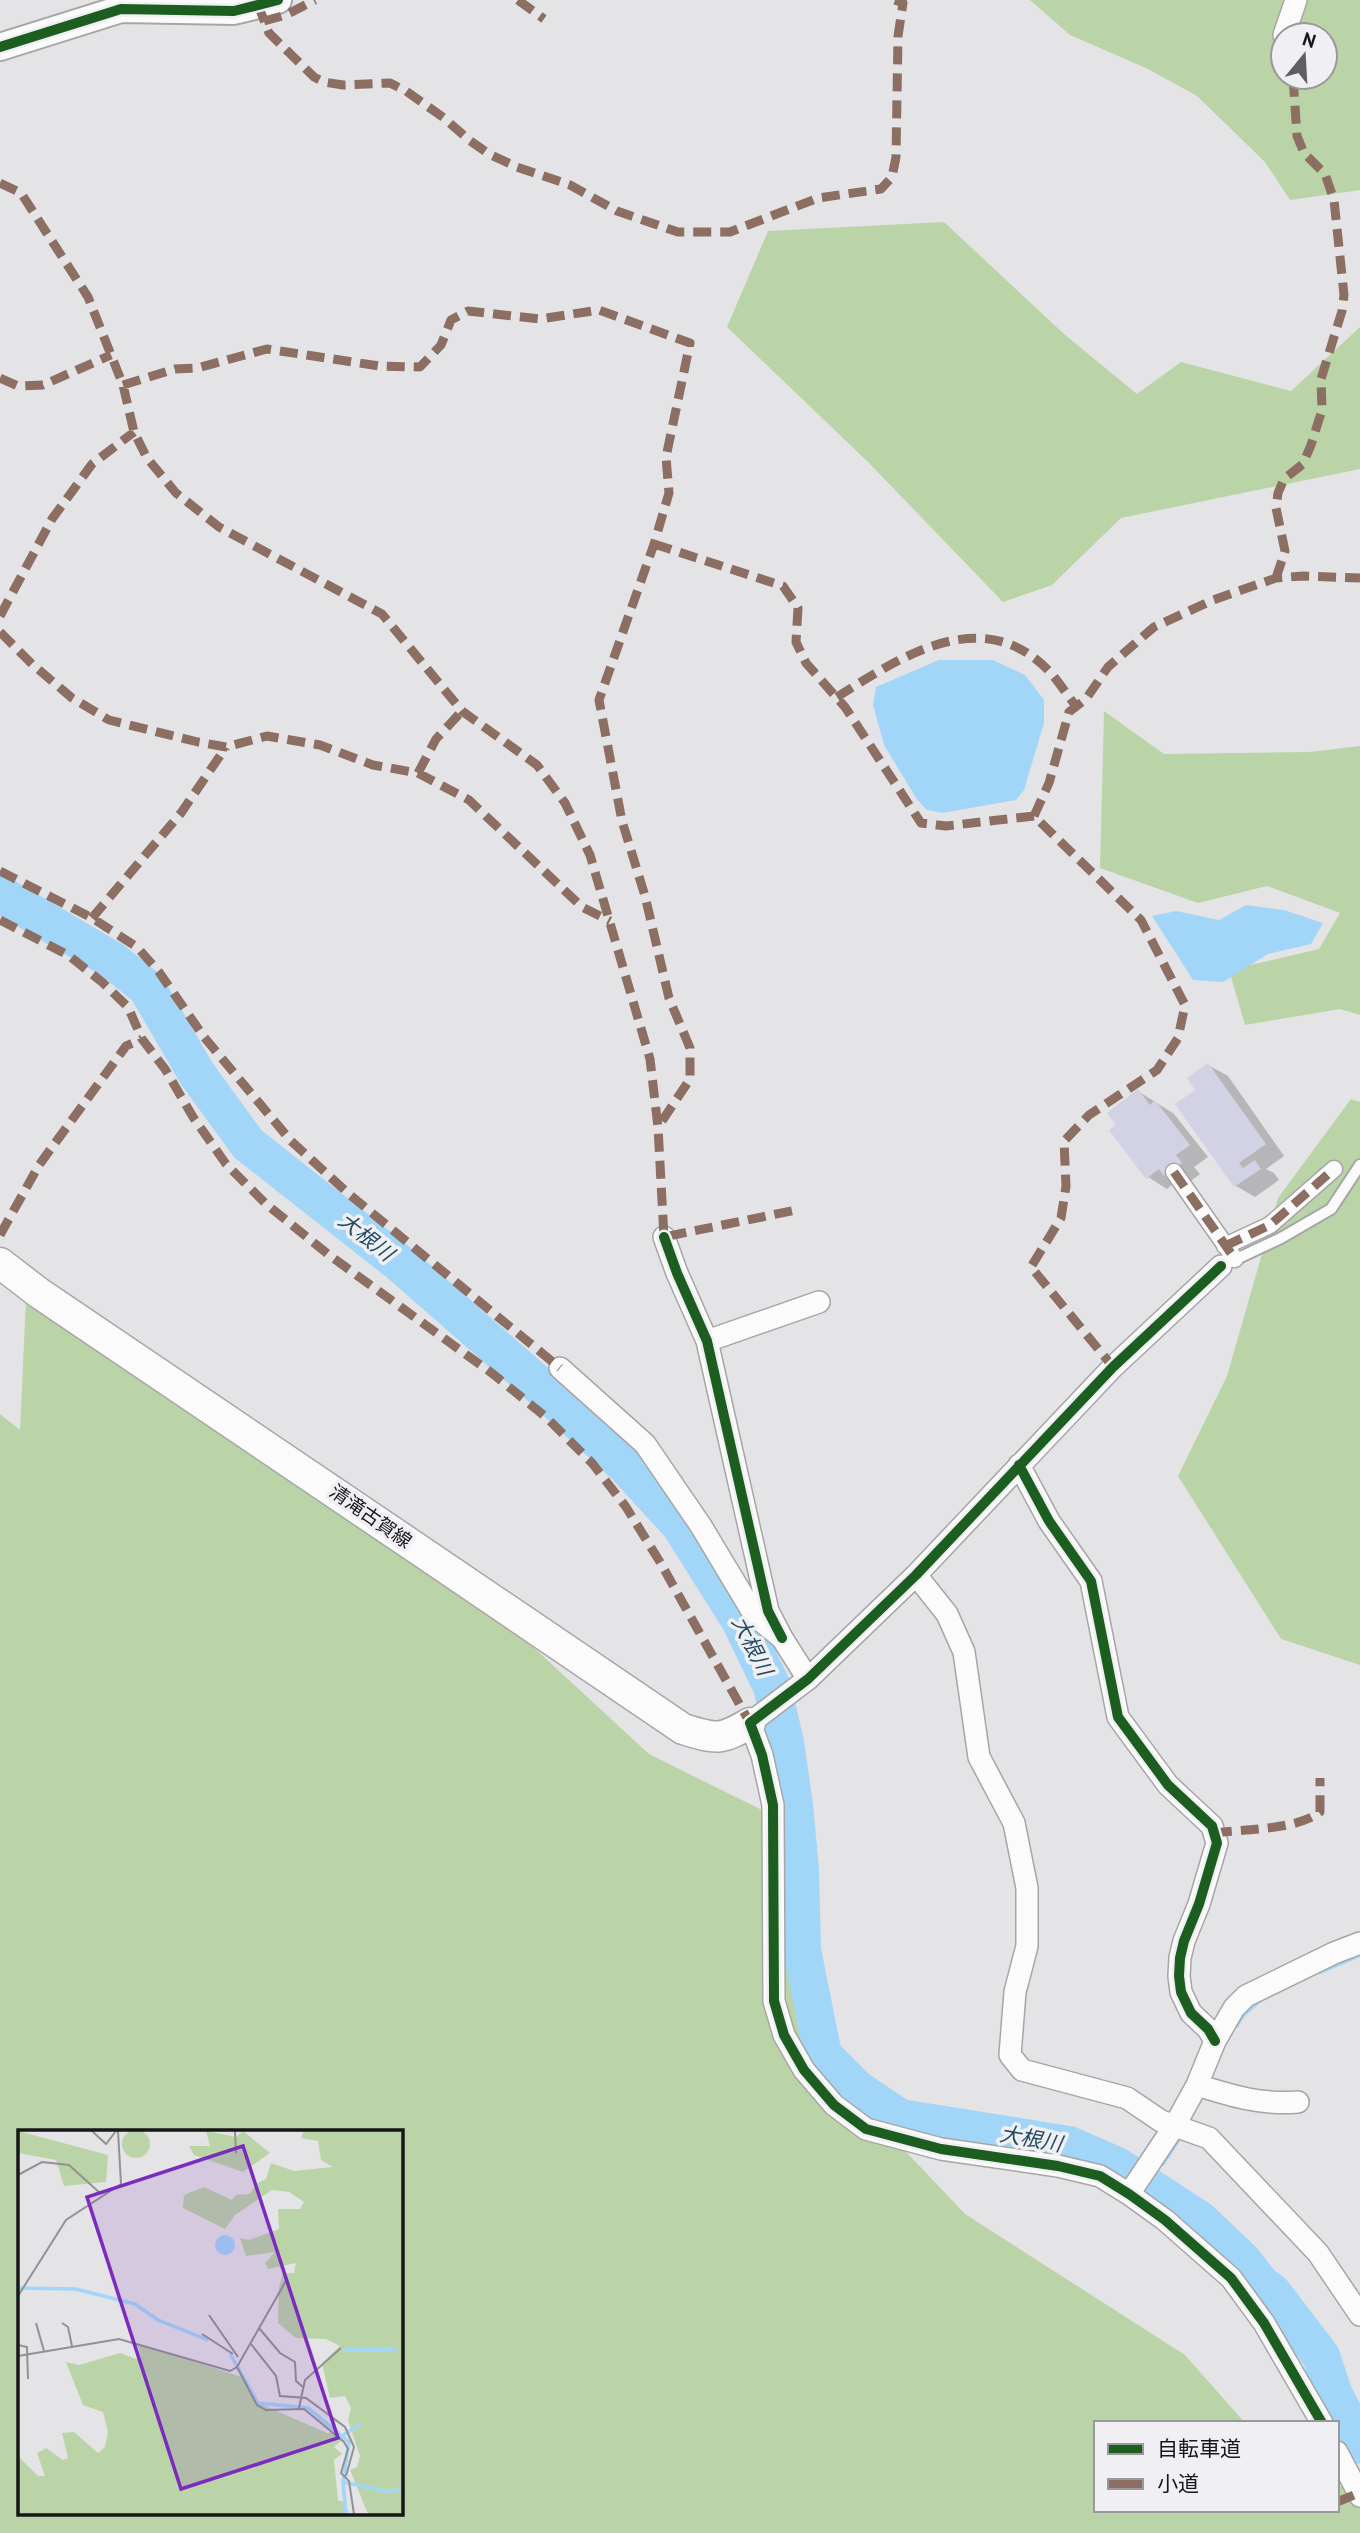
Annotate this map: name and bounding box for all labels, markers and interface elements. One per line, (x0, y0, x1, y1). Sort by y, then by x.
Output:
north arrow (1269, 21, 1339, 91)
text: N (1300, 26, 1319, 53)
water label: 大根川 (333, 1207, 401, 1268)
street label: 清滝古賀線 (325, 1479, 417, 1553)
water label: 大根川 (726, 1612, 780, 1682)
water label: 大根川 (998, 2120, 1066, 2158)
inset map (18, 2130, 402, 2516)
legend (1094, 2421, 1339, 2512)
text: 自転車道 (1157, 2435, 1241, 2462)
text: 小道 (1157, 2470, 1199, 2497)

